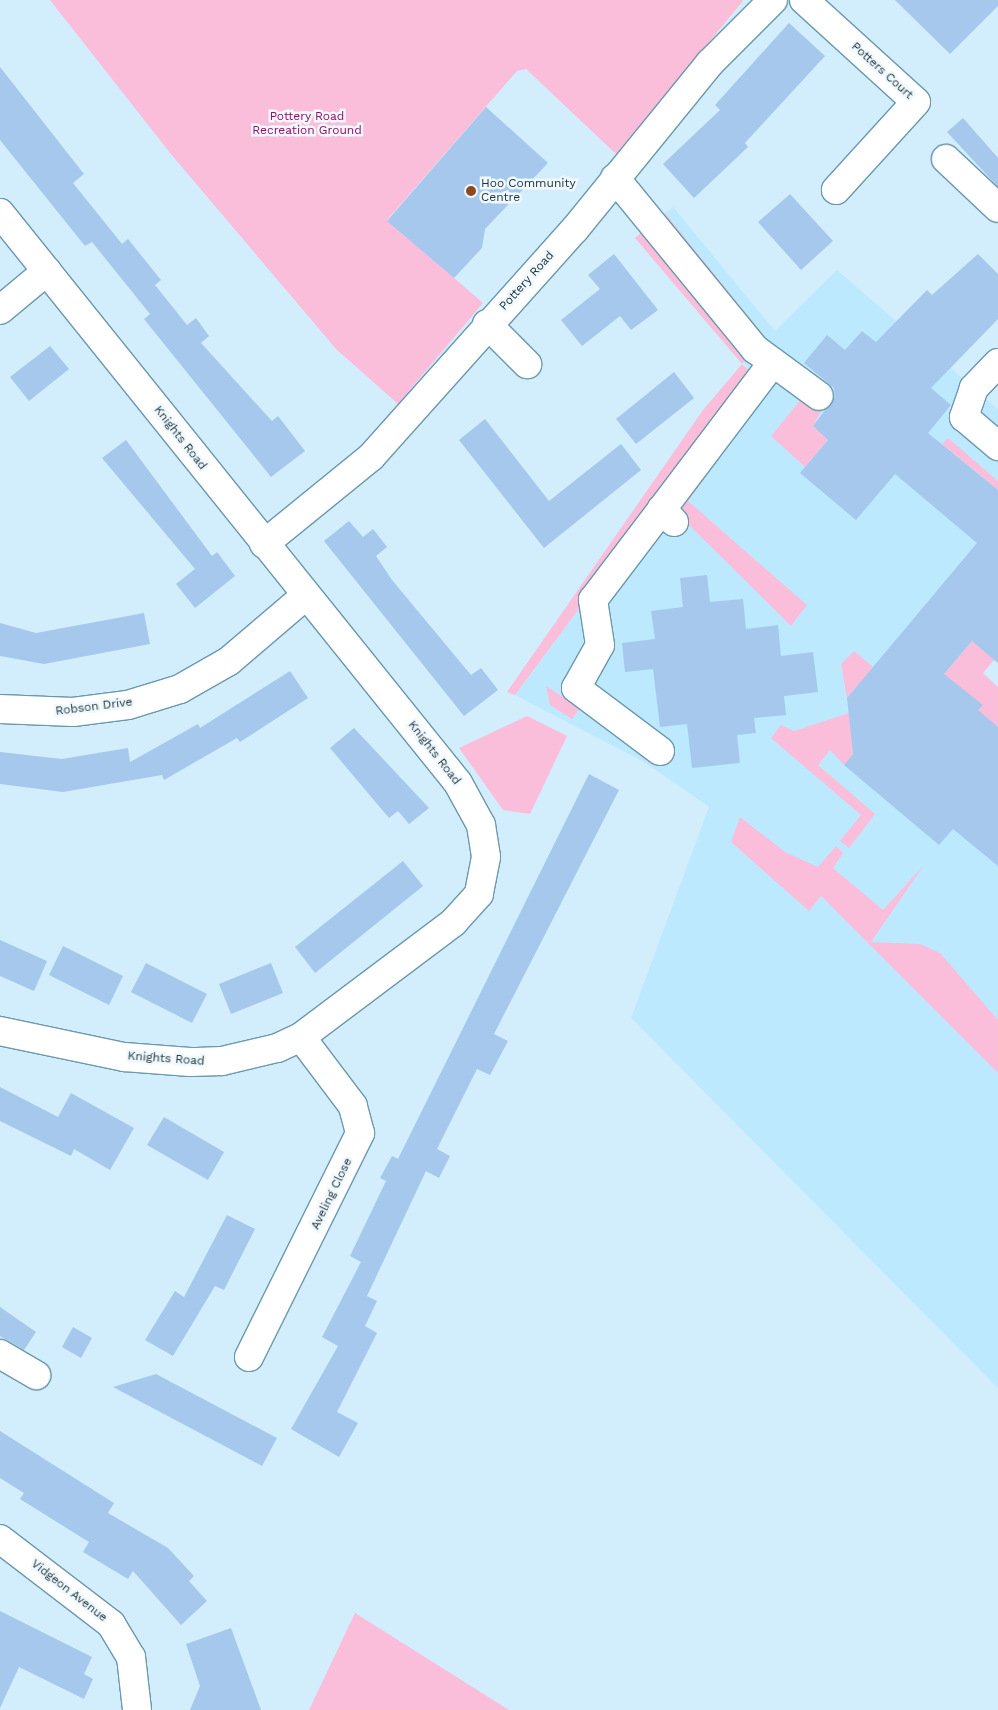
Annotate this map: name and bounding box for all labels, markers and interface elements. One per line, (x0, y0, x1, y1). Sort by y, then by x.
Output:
street label: Potters Court (848, 40, 916, 102)
park label: Pottery Road Recreation Ground (252, 110, 362, 138)
place label: Hoo Community Centre (481, 177, 576, 205)
marker: Hoo Community Centre (465, 185, 477, 197)
street label: Pottery Road (497, 248, 557, 314)
street label: Knights Road (151, 403, 209, 473)
street label: Robson Drive (55, 695, 133, 719)
street label: Knights Road (405, 718, 463, 788)
street label: Knights Road (127, 1049, 205, 1069)
street label: Aveling Close (308, 1156, 356, 1232)
street label: Vidgeon Avenue (28, 1557, 110, 1625)

